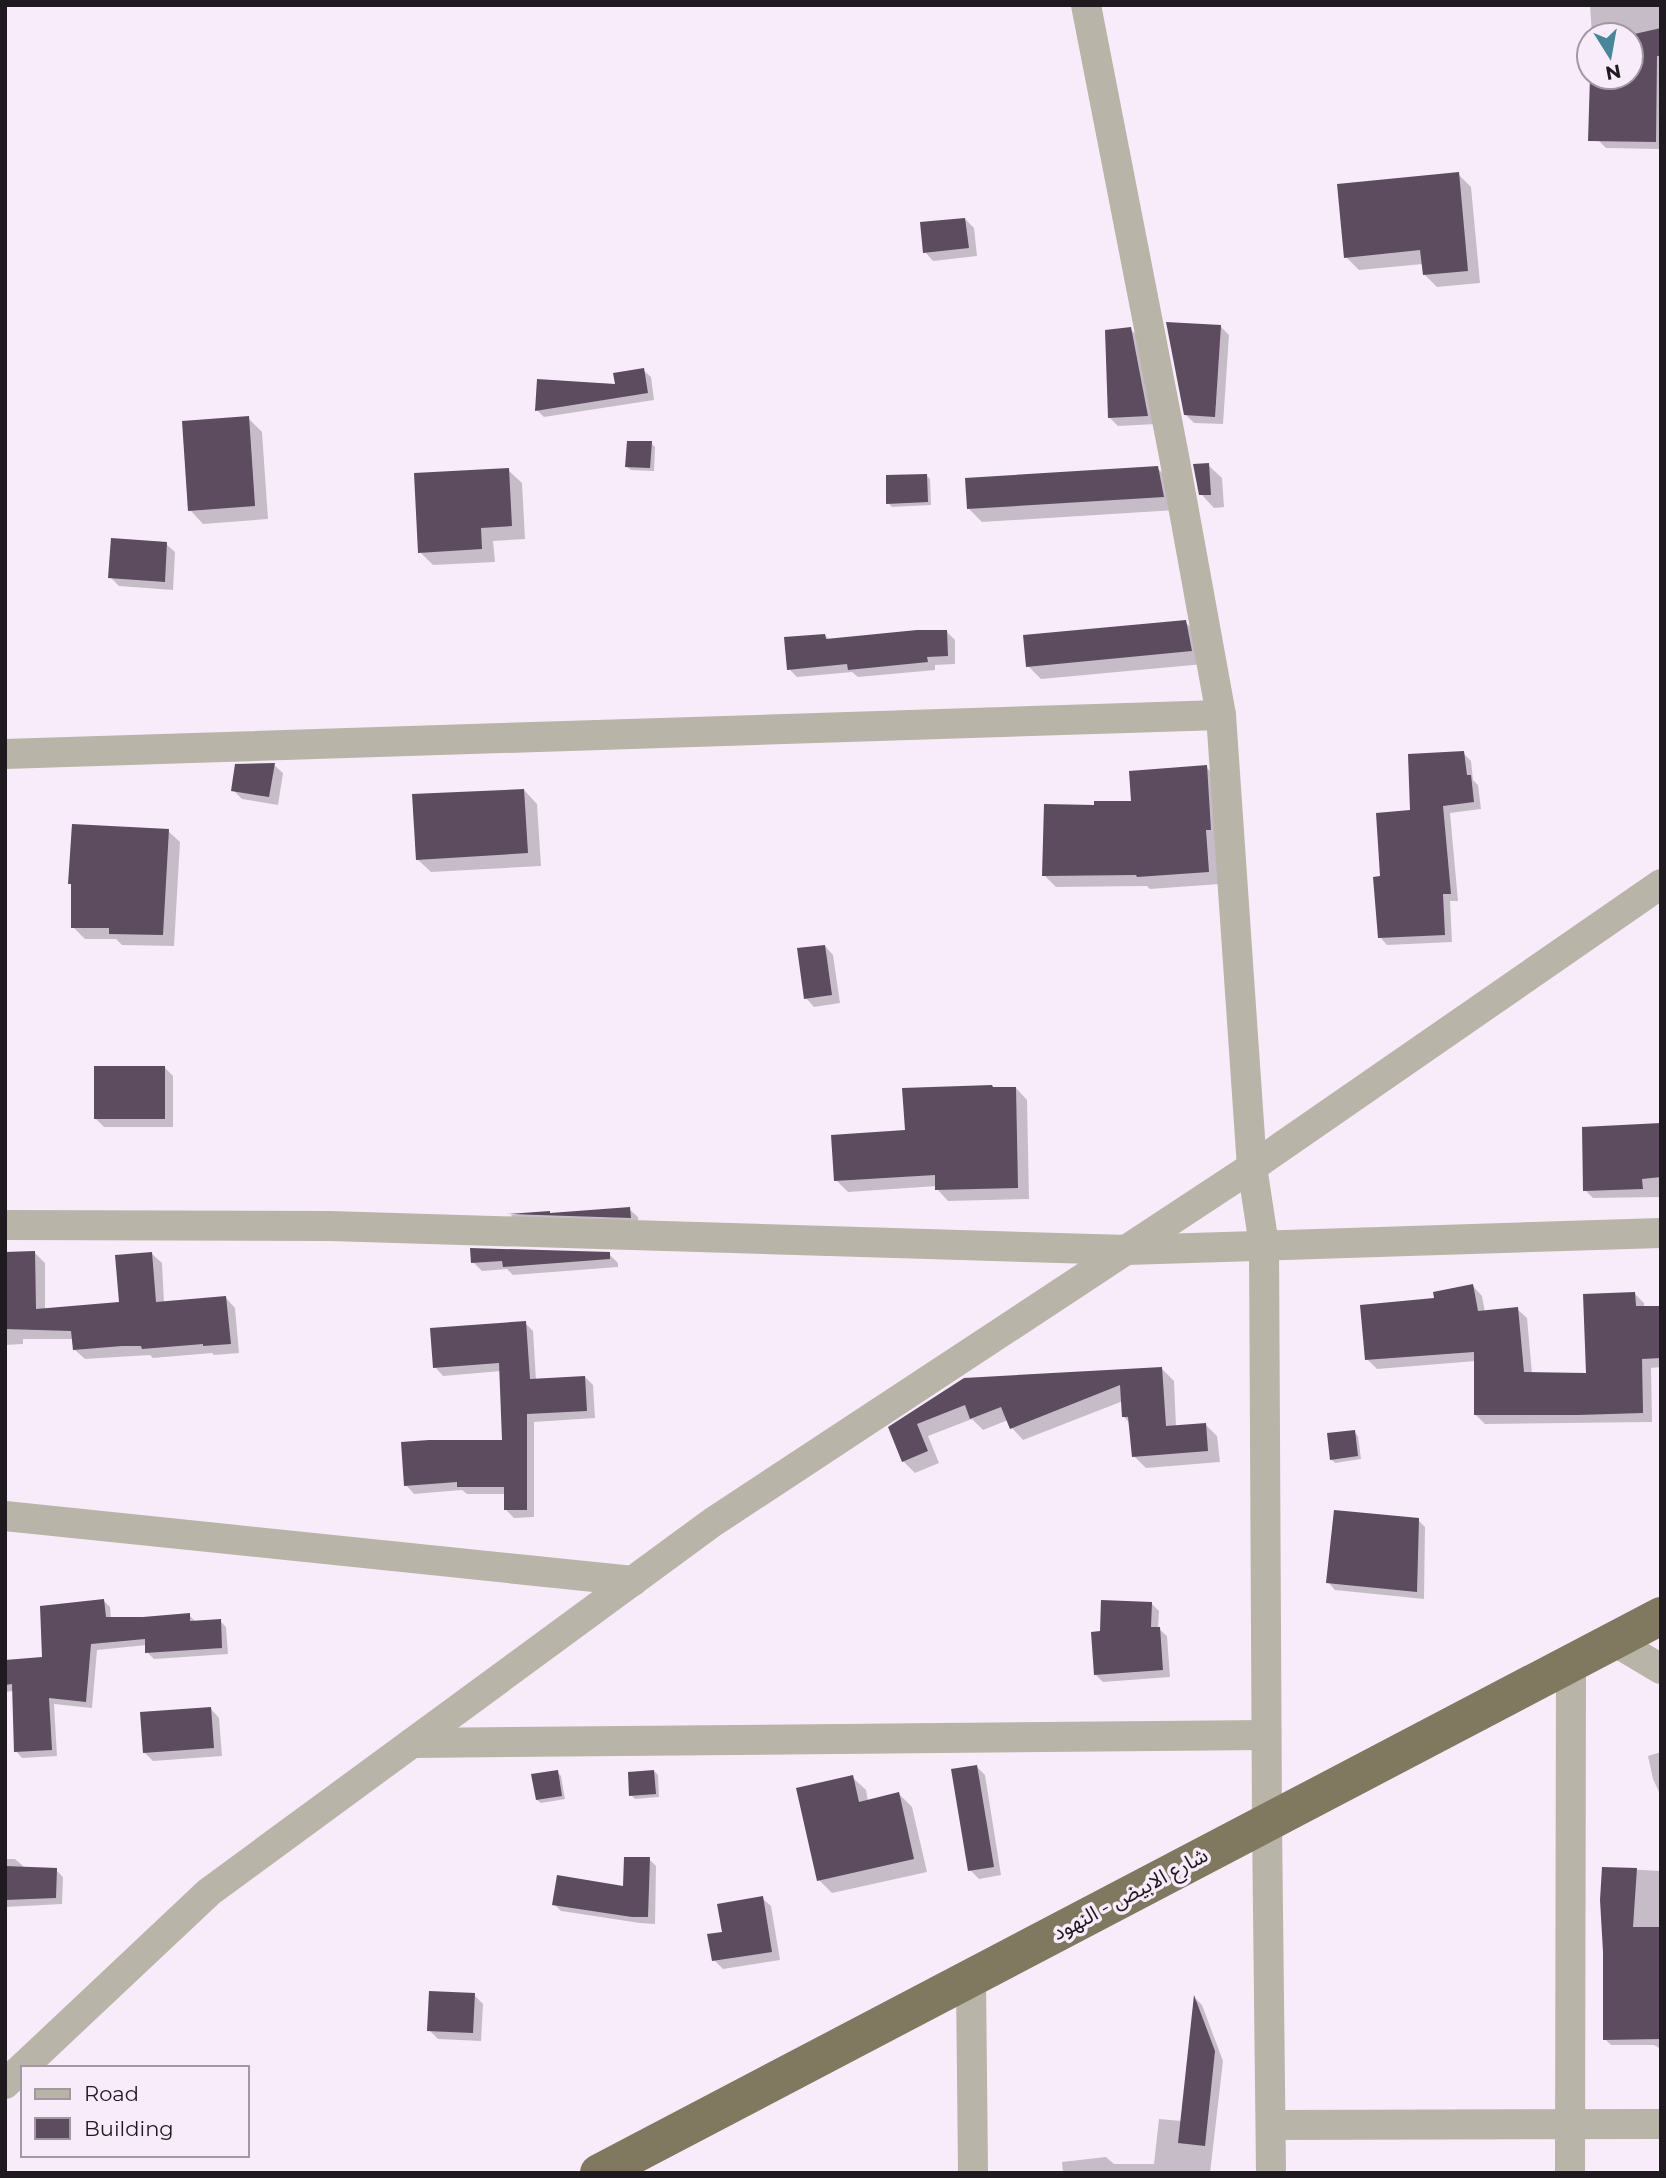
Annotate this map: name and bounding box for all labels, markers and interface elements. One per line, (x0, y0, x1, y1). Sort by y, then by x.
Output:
north arrow (1575, 21, 1645, 91)
text: N (1603, 59, 1623, 85)
street label: شارع الابيض - النهود (1048, 1842, 1213, 1948)
legend (21, 2066, 248, 2157)
text: Road (84, 2081, 139, 2106)
text: Building (84, 2116, 174, 2141)

